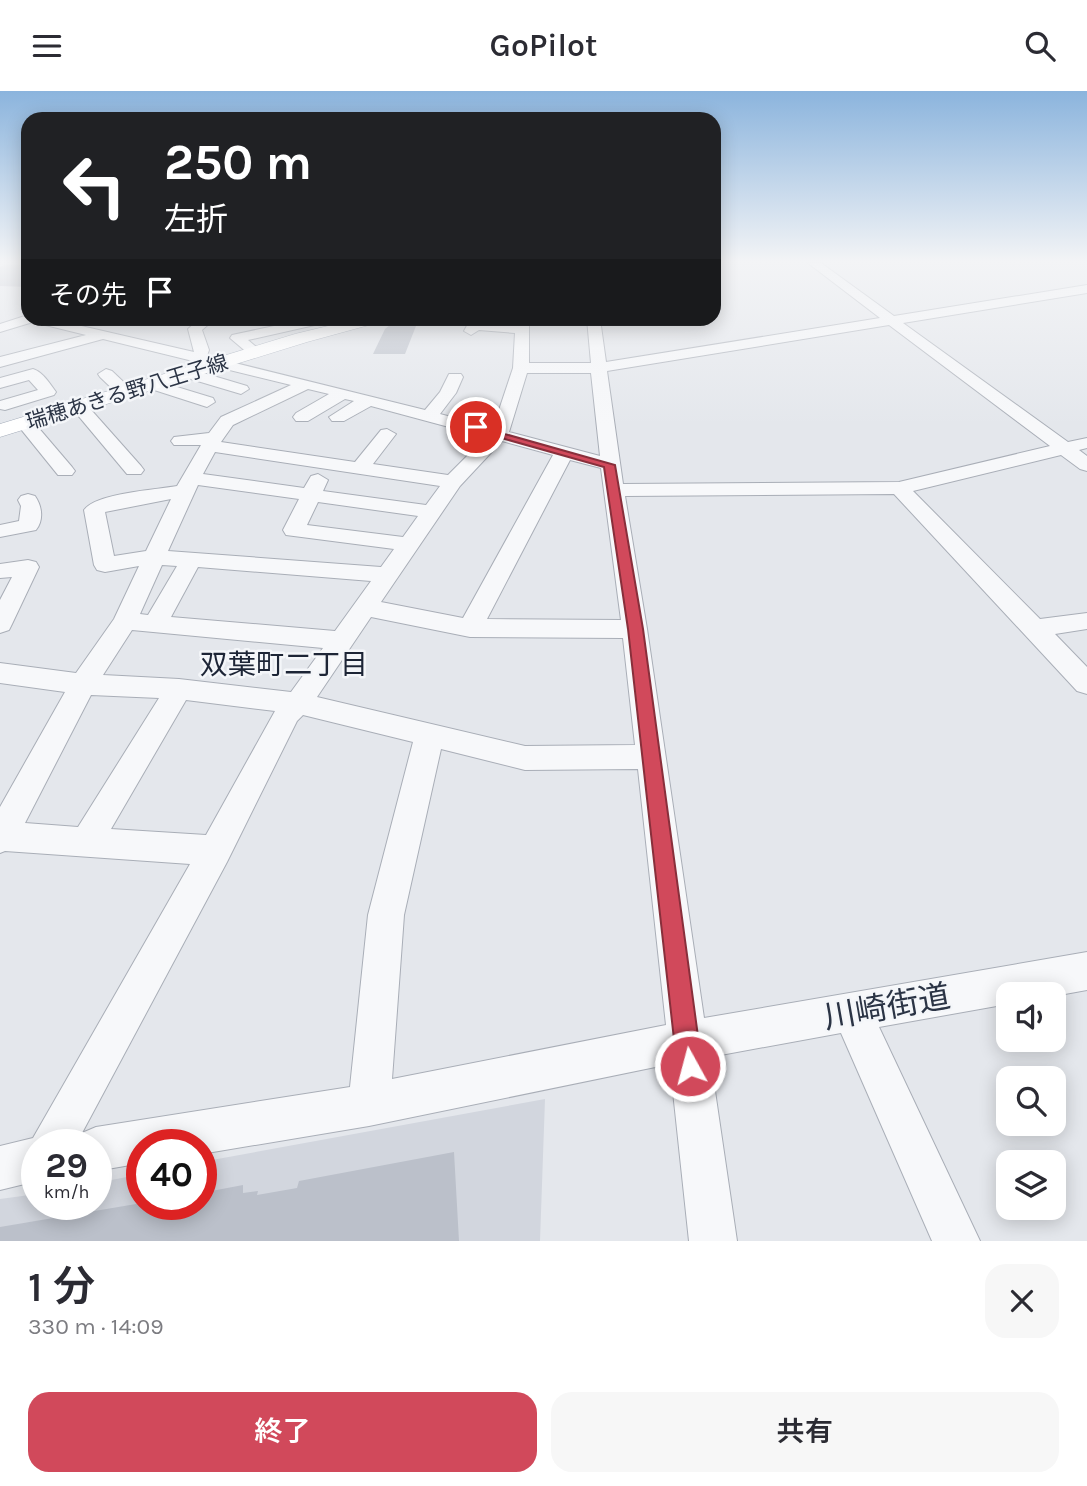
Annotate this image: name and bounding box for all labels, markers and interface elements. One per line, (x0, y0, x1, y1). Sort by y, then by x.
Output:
icon: menu (28, 27, 66, 65)
text: GoPilot (490, 27, 597, 64)
icon: search (1021, 27, 1059, 65)
text: 250 m (164, 134, 312, 191)
icon: left (49, 140, 140, 231)
text: 左折 (164, 201, 228, 238)
icon: arrive (141, 273, 179, 311)
text: その先 (49, 280, 127, 311)
street label: 瑞穂あきる野八王子線 (23, 350, 231, 434)
pin (446, 397, 506, 457)
icon: arrive (457, 408, 495, 446)
district label: 双葉町二丁目 (200, 648, 368, 681)
street label: 川崎街道 (821, 978, 953, 1036)
map controls (996, 982, 1066, 1220)
button: sound (996, 982, 1066, 1052)
position arrow (653, 1029, 727, 1103)
button: search (996, 1066, 1066, 1136)
speed limit sign: 40 (126, 1129, 217, 1220)
text: 29 (45, 1145, 88, 1186)
button: layers (996, 1150, 1066, 1220)
text: km/h (44, 1181, 89, 1203)
text: 1 分 (28, 1262, 95, 1312)
button: close (985, 1264, 1059, 1338)
text: 330 m · 14:09 (28, 1313, 164, 1340)
button: 終了 (28, 1392, 537, 1472)
button: 共有 (551, 1392, 1059, 1472)

